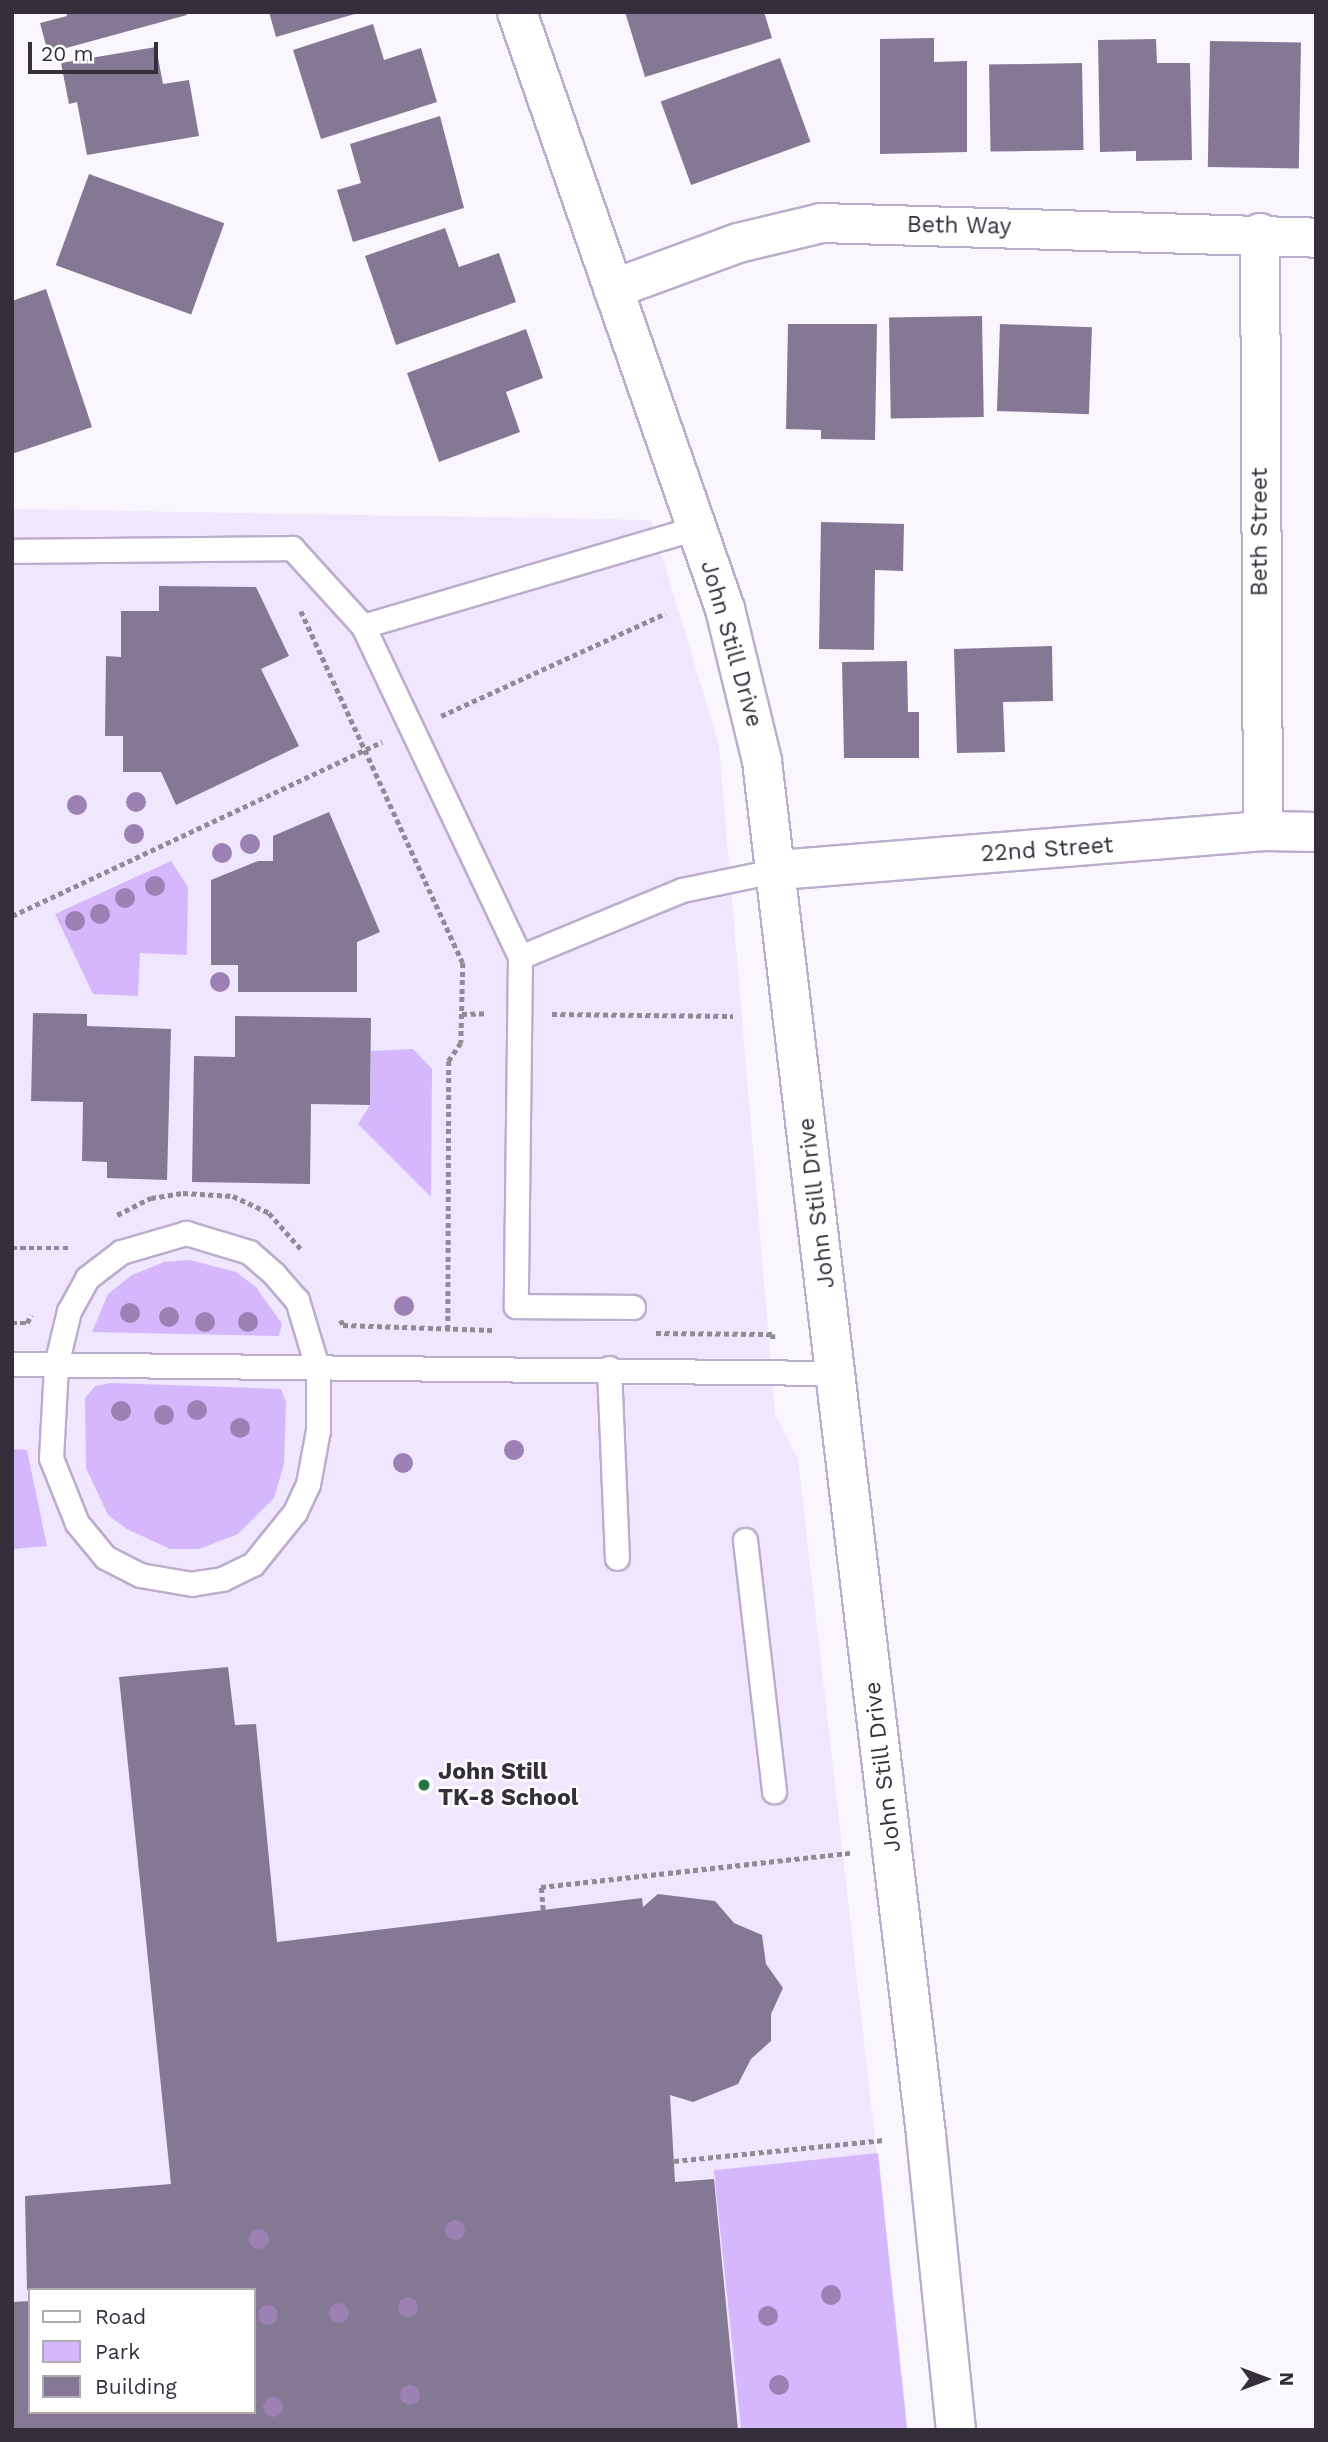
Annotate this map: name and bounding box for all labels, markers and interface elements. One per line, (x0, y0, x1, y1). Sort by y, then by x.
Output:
scale bar (32, 28, 161, 72)
text: 20 m (41, 41, 93, 66)
street label: Beth Way (906, 211, 1012, 241)
street label: Beth Street (1246, 468, 1274, 596)
street label: John Still Drive (694, 557, 768, 731)
street label: 22nd Street (980, 832, 1114, 868)
street label: John Still Drive (793, 1116, 841, 1290)
street label: John Still Drive (859, 1680, 907, 1854)
place label: John Still TK-8 School (438, 1758, 578, 1812)
marker: John Still TK-8 School (416, 1777, 432, 1793)
legend (28, 2288, 256, 2414)
text: Road (95, 2304, 146, 2329)
text: Park (95, 2339, 140, 2364)
north arrow (1230, 2344, 1300, 2414)
text: N (1275, 2372, 1298, 2386)
text: Building (95, 2374, 177, 2399)

